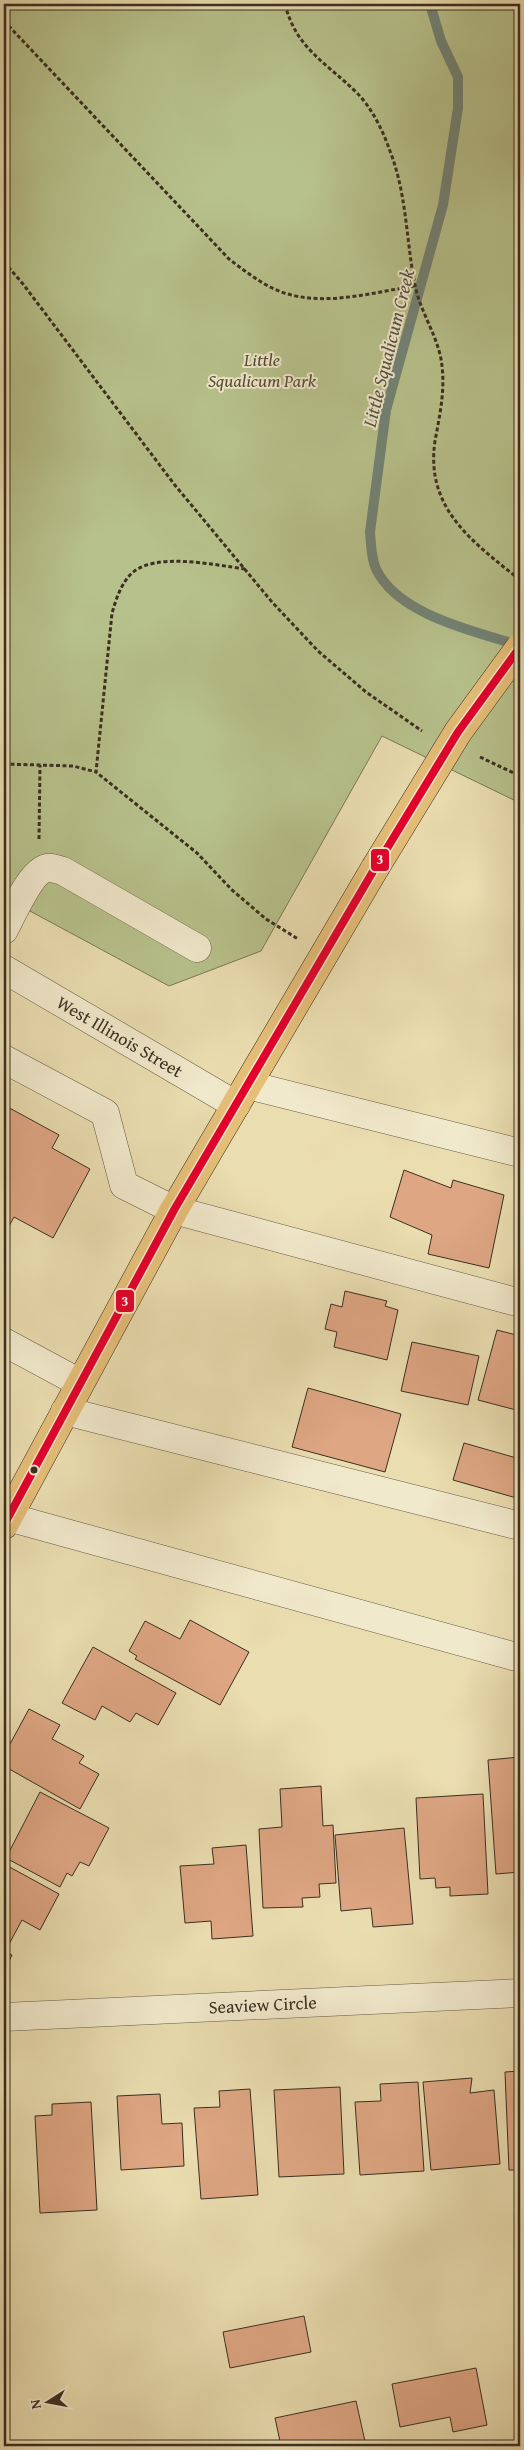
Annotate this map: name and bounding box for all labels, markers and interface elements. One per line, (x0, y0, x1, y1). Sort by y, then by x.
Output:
water label: Little Squalicum Creek (355, 266, 421, 431)
park label: Little Squalicum Park (208, 346, 317, 394)
line badge: 3 (370, 848, 390, 872)
text: 3 (376, 849, 384, 869)
street label: West Illinois Street (52, 989, 189, 1084)
line badge: 3 (115, 1289, 135, 1313)
text: 3 (121, 1291, 129, 1311)
unlabelled marker (29, 1465, 39, 1475)
street label: Seaview Circle (208, 1988, 317, 2020)
north arrow (22, 2378, 72, 2428)
text: N (24, 2397, 46, 2411)

